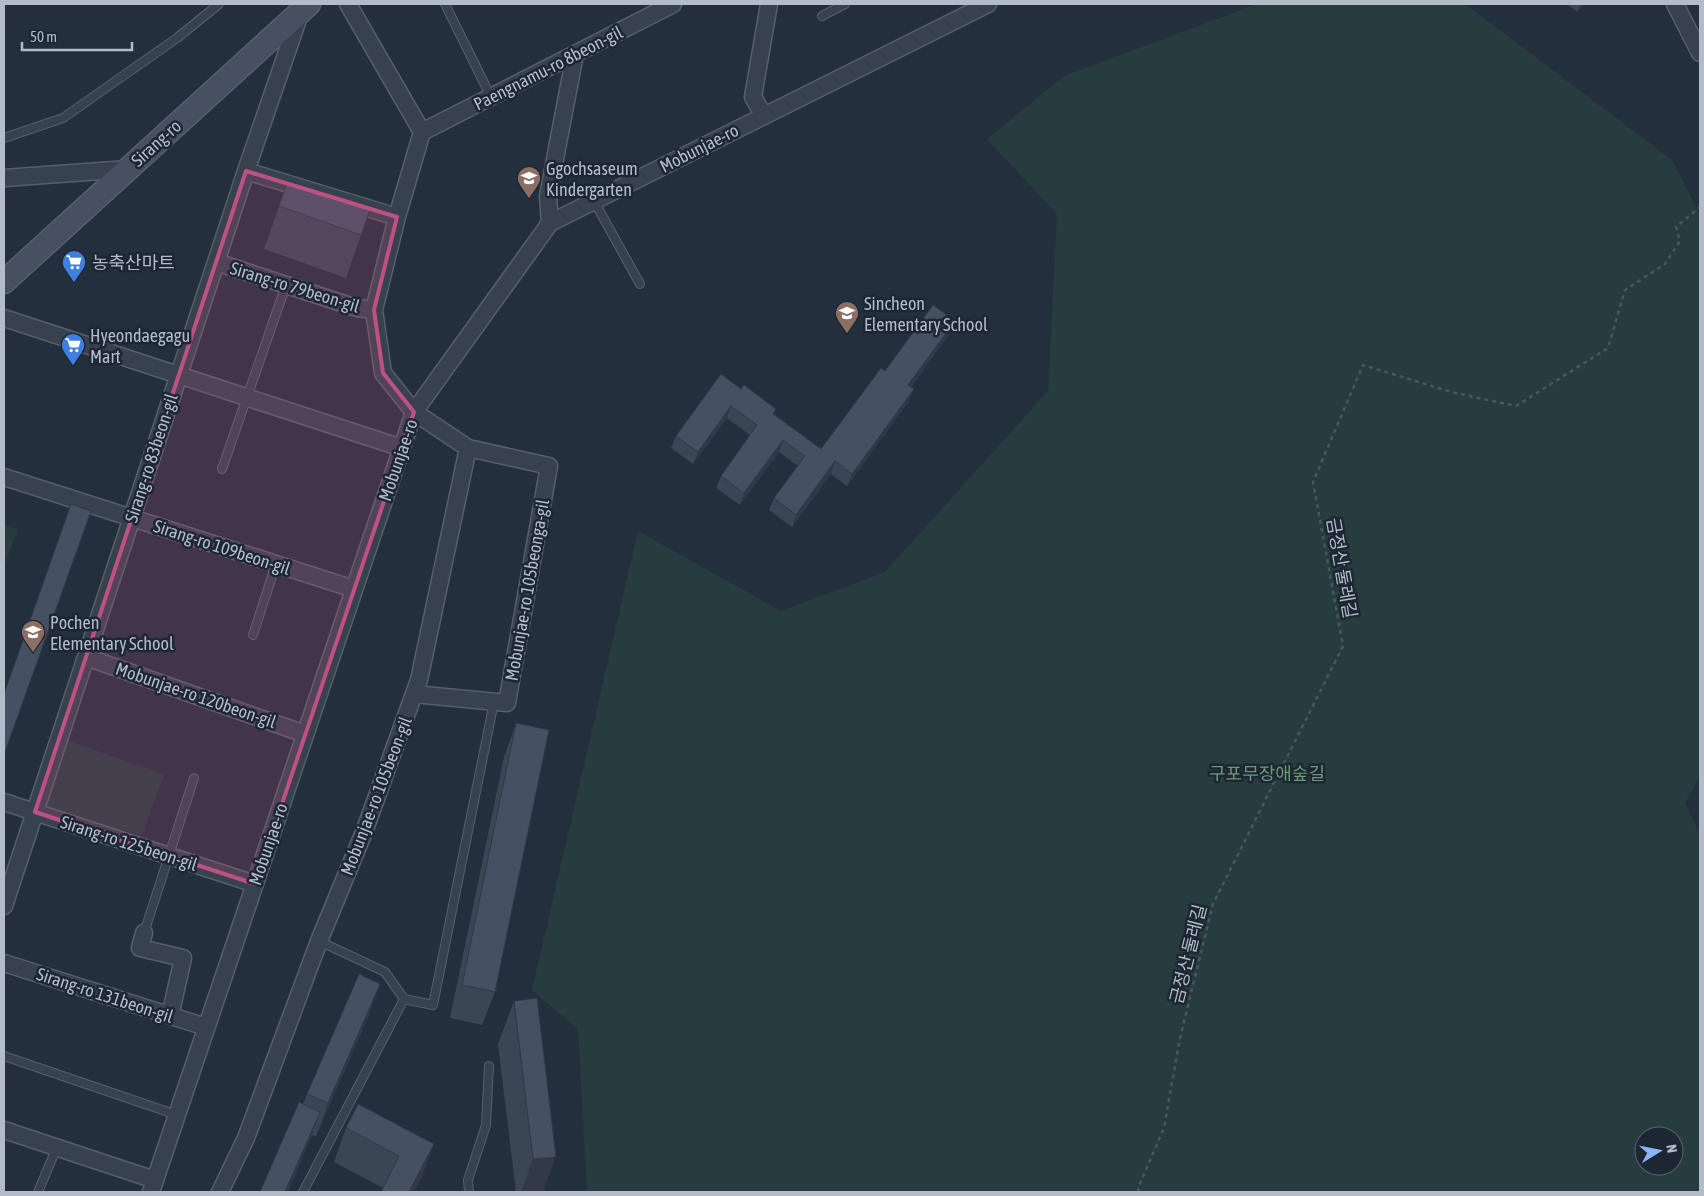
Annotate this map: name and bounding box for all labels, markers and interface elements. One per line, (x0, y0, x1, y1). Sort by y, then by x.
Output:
scale bar (22, 20, 132, 52)
street label: Paengnamu-ro 8beon-gil (470, 21, 626, 115)
text: 50 m (30, 28, 57, 45)
street label: Sirang-ro (127, 115, 185, 171)
street label: Mobunjae-ro (656, 119, 742, 177)
place label: Ggochsaseum Kindergarten (546, 158, 638, 200)
school or university icon: Ggochsaseum Kindergarten (516, 165, 542, 199)
supermarket icon: 농축산마트 (61, 249, 87, 283)
place label: 농축산마트 (92, 252, 175, 273)
street label: Sirang-ro 79beon-gil (228, 257, 362, 317)
place label: Sincheon Elementary School (864, 293, 988, 335)
school or university icon: Sincheon Elementary School (834, 300, 860, 334)
place label: Hyeondaegagu Mart (90, 325, 190, 367)
supermarket icon: Hyeondaegagu Mart (60, 332, 86, 366)
street label: Sirang-ro 83beon-gil (120, 391, 182, 525)
street label: Mobunjae-ro (374, 416, 422, 504)
street label: Mobunjae-ro 105beonga-gil (501, 497, 553, 682)
street label: Sirang-ro 109beon-gil (151, 515, 293, 579)
street label: 금정산 둘레길 (1323, 516, 1361, 620)
place label: Pochen Elementary School (50, 612, 174, 654)
school or university icon: Pochen Elementary School (20, 619, 46, 653)
street label: Mobunjae-ro 120beon-gil (113, 658, 279, 732)
street label: Mobunjae-ro 105beon-gil (336, 713, 416, 878)
park label: 구포무장애숲길 (1209, 763, 1325, 784)
street label: Mobunjae-ro (244, 800, 292, 888)
street label: Sirang-ro 125beon-gil (58, 811, 200, 875)
street label: 금정산 둘레길 (1165, 902, 1211, 1006)
street label: Sirang-ro 131beon-gil (34, 963, 176, 1027)
north arrow (1634, 1126, 1684, 1176)
text: N (1663, 1143, 1680, 1154)

